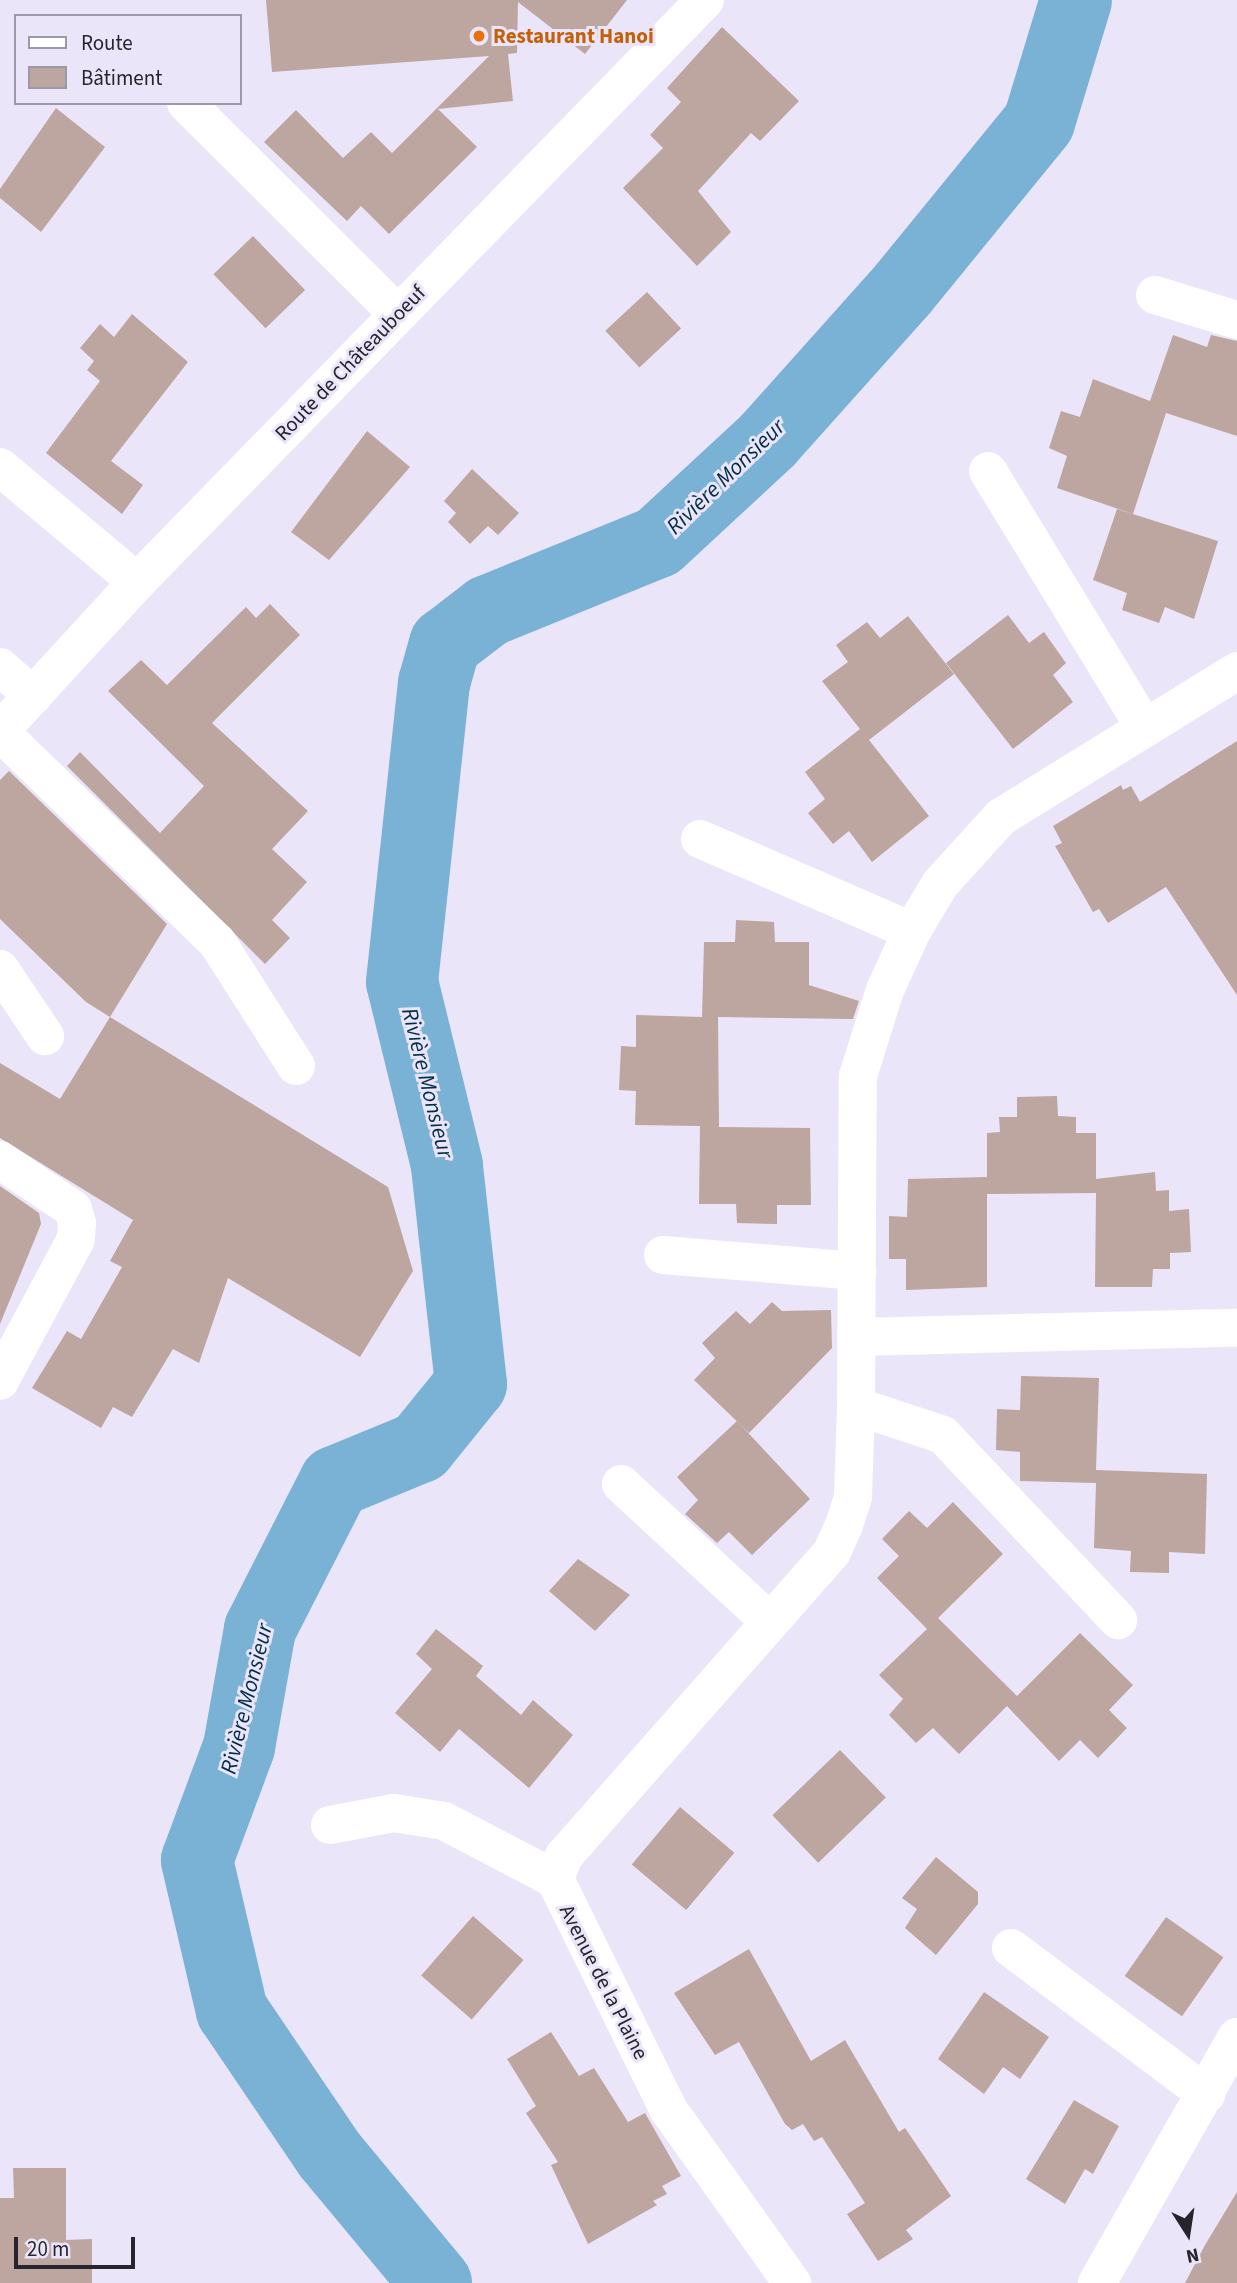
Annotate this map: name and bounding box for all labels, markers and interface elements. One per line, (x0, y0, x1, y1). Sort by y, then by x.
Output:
legend (14, 14, 242, 105)
place label: Restaurant Hanoi (493, 23, 654, 49)
text: Route (81, 28, 133, 58)
marker: Restaurant Hanoi (471, 28, 487, 44)
text: Bâtiment (81, 63, 162, 93)
street label: Route de Châteauboeuf (269, 280, 431, 446)
water label: Rivière Monsieur (661, 414, 791, 540)
water label: Rivière Monsieur (395, 1005, 459, 1161)
water label: Rivière Monsieur (215, 1621, 279, 1777)
street label: Avenue de la Plaine (554, 1900, 654, 2064)
north arrow (1153, 2199, 1223, 2269)
scale bar (18, 2224, 138, 2268)
text: 20 m (27, 2234, 69, 2264)
text: N (1183, 2241, 1201, 2270)

